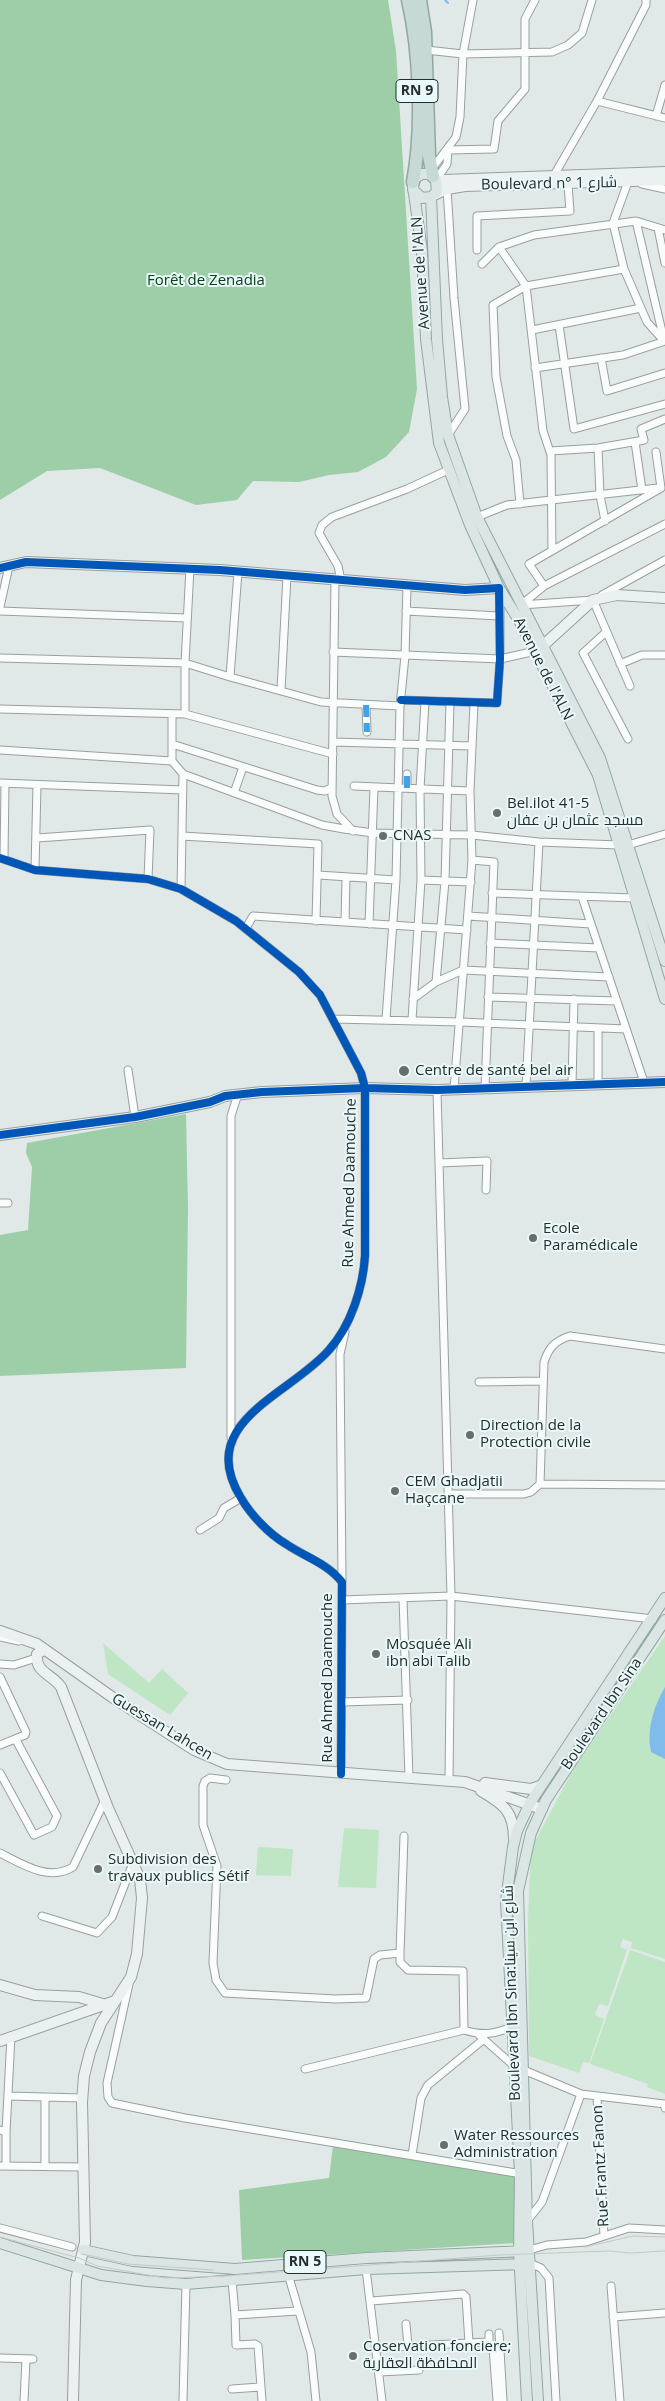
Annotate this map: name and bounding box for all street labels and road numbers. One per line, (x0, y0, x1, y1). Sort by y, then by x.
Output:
road number: RN 9 (396, 80, 438, 102)
street label: Boulevard n° شارع 1 (481, 174, 617, 194)
street label: Avenue de l'ALN (408, 216, 434, 330)
street label: Avenue de l'ALN (509, 614, 577, 724)
street label: Rue Ahmed Daamouche (340, 1098, 360, 1268)
street label: Rue Ahmed Daamouche (319, 1593, 337, 1763)
street label: Boulevard Ibn Sina (558, 1655, 646, 1773)
street label: Guessan Lahcen (108, 1690, 216, 1764)
street label: Boulevard Ibn Sina:شارع ابن سينا (499, 1885, 525, 2101)
street label: Rue Frantz Fanon (589, 2105, 613, 2227)
road number: RN 5 (284, 2250, 326, 2274)

